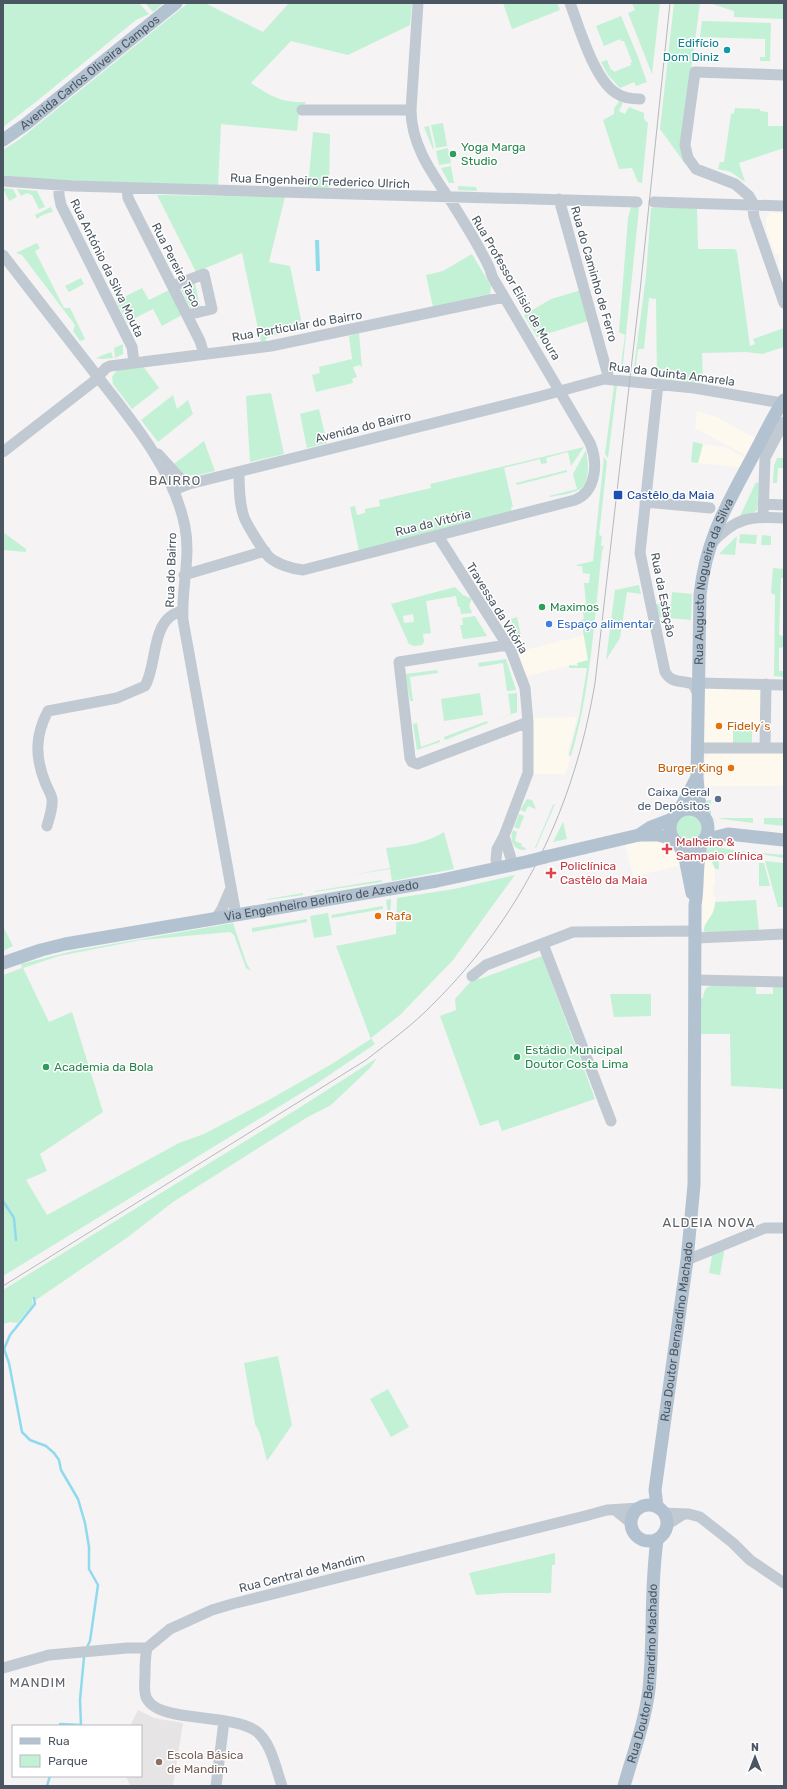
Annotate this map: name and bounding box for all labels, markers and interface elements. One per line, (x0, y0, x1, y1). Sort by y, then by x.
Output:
street label: Avenida Carlos Oliveira Campos (17, 12, 162, 133)
place label: Edifício Dom Diniz (663, 36, 719, 64)
marker: Edifício Dom Diniz (722, 45, 732, 55)
place label: Yoga Marga Studio (461, 140, 526, 168)
marker: Yoga Marga Studio (448, 149, 458, 159)
street label: Rua Engenheiro Frederico Ulrich (230, 171, 410, 191)
street label: Rua António da Silva Mouta (67, 197, 147, 339)
street label: Rua do Caminho de Ferro (568, 205, 620, 344)
street label: Rua Professor Elísio de Moura (469, 213, 563, 363)
street label: Rua Pereira Taco (149, 220, 203, 310)
street label: Rua Particular do Bairro (231, 308, 363, 344)
street label: Rua da Quinta Amarela (608, 359, 736, 389)
street label: Avenida do Bairro (314, 408, 412, 446)
district label: BAIRRO (149, 473, 201, 488)
place label: Castêlo da Maia (627, 488, 714, 502)
marker: Castêlo da Maia (612, 489, 624, 501)
street label: Rua Augusto Nogueira da Silva (692, 496, 736, 665)
street label: Rua da Vitória (394, 507, 472, 539)
street label: Rua do Bairro (163, 532, 179, 608)
street label: Rua da Estação (648, 551, 678, 639)
street label: Travessa da Vitória (463, 560, 531, 656)
place label: Maximos (550, 600, 599, 614)
marker: Maximos (537, 602, 547, 612)
place label: Espaço alimentar (557, 617, 654, 631)
marker: Espaço alimentar (544, 619, 554, 629)
place label: Fidely´s (727, 719, 770, 733)
marker: Fidely´s (714, 721, 724, 731)
place label: Burger King (658, 761, 723, 775)
marker: Burger King (726, 763, 736, 773)
place label: Caixa Geral de Depósitos (637, 785, 710, 813)
marker: Caixa Geral de Depósitos (713, 794, 723, 804)
place label: Malheiro & Sampaio clínica (676, 835, 763, 863)
marker: Malheiro & Sampaio clínica (661, 843, 673, 855)
place label: Policlínica Castêlo da Maia (560, 859, 647, 887)
marker: Policlínica Castêlo da Maia (545, 867, 557, 879)
street label: Via Engenheiro Belmiro de Azevedo (223, 877, 420, 924)
place label: Rafa (386, 909, 412, 923)
marker: Rafa (373, 911, 383, 921)
place label: Estádio Municipal Doutor Costa Lima (525, 1043, 628, 1071)
marker: Estádio Municipal Doutor Costa Lima (512, 1052, 522, 1062)
place label: Academia da Bola (54, 1060, 153, 1074)
marker: Academia da Bola (41, 1062, 51, 1072)
district label: ALDEIA NOVA (662, 1215, 756, 1230)
street label: Rua Doutor Bernardino Machado (658, 1241, 696, 1423)
street label: Rua Central de Mandim (238, 1551, 366, 1595)
street label: Rua Doutor Bernardino Machado (624, 1583, 660, 1765)
district label: MANDIM (10, 1675, 66, 1690)
legend (12, 1725, 142, 1777)
text: Rua (48, 1734, 70, 1748)
north arrow (735, 1737, 775, 1777)
text: N (751, 1741, 759, 1754)
place label: Escola Básica de Mandim (167, 1748, 243, 1776)
text: Parque (48, 1754, 88, 1768)
marker: Escola Básica de Mandim (154, 1757, 164, 1767)

